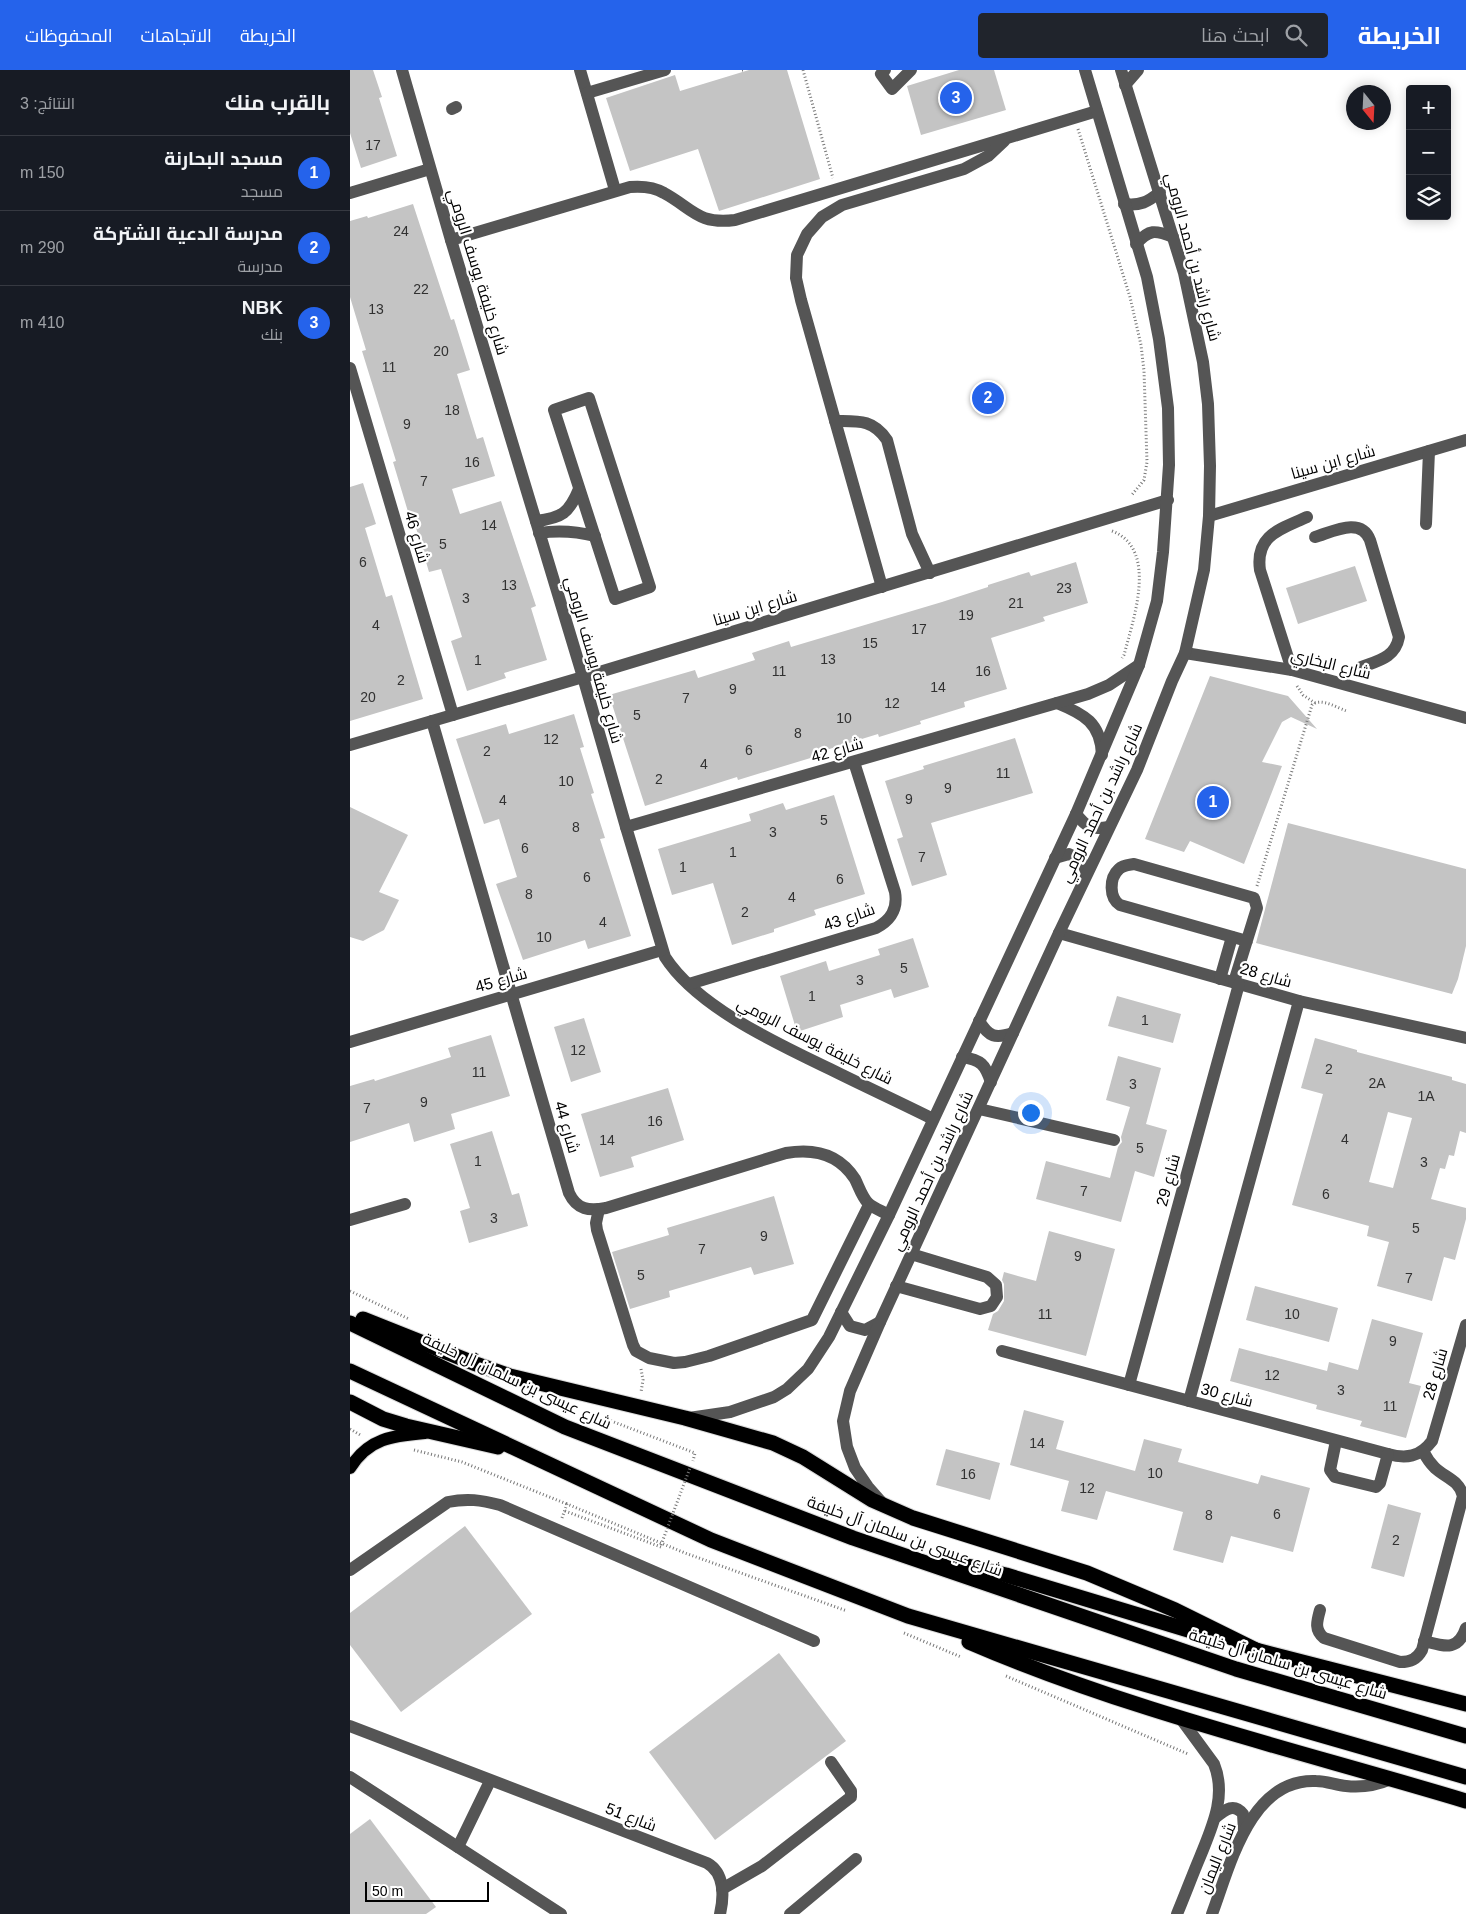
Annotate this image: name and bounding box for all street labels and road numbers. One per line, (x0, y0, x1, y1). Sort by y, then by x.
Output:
street label: شارع راشد بن أحمد الرومي (1157, 171, 1225, 344)
street label: شارع خليفة يوسف الرومي (440, 187, 511, 358)
street label: شارع ابن سينا (1289, 442, 1378, 485)
street label: شارع 46 (399, 509, 433, 566)
street label: شارع خليفة يوسف الرومي (557, 575, 626, 747)
street label: شارع ابن سينا (711, 587, 800, 632)
street label: شارع البخاري (1288, 646, 1373, 687)
street label: شارع راشد بن أحمد الرومي (1056, 720, 1150, 887)
street label: شارع 42 (809, 734, 866, 768)
street label: شارع 43 (821, 900, 878, 937)
street label: شارع 28 (1237, 959, 1294, 993)
street label: شارع 45 (473, 964, 530, 998)
street label: شارع خليفة يوسف الرومي (732, 994, 896, 1092)
street label: شارع راشد بن أحمد الرومي (887, 1088, 981, 1255)
street label: شارع 44 (549, 1099, 583, 1156)
street label: شارع 29 (1153, 1152, 1186, 1209)
street label: شارع عيسى بن سلمان آل خليفة (419, 1330, 614, 1435)
street label: شارع 28 (1419, 1346, 1453, 1403)
street label: شارع 30 (1198, 1380, 1255, 1413)
street label: شارع عيسى بن سلمان آل خليفة (804, 1493, 1005, 1582)
street label: شارع عيسى بن سلمان آل خليفة (1186, 1626, 1389, 1705)
street label: شارع 51 (602, 1800, 659, 1837)
street label: شارع اليمان (1195, 1820, 1242, 1897)

